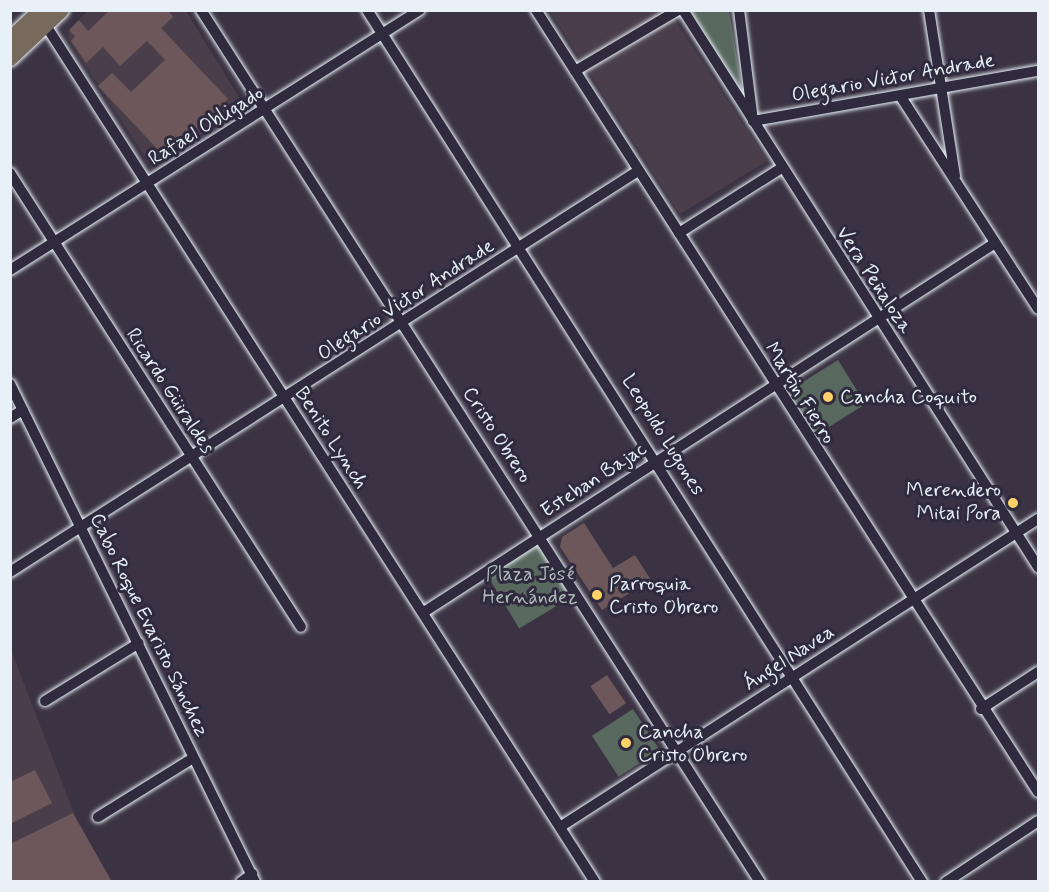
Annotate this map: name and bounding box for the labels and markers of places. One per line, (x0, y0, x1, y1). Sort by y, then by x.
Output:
place label: Cancha Coquito (840, 385, 974, 409)
marker: Cancha Coquito (821, 390, 835, 404)
place label: Merendero Mitai Pora (906, 479, 1001, 526)
marker: Merendero Mitai Pora (1006, 496, 1020, 510)
place label: Parroquia Cristo Obrero (609, 572, 720, 619)
marker: Parroquia Cristo Obrero (590, 588, 604, 602)
place label: Cancha Cristo Obrero (638, 720, 749, 767)
marker: Cancha Cristo Obrero (619, 736, 633, 750)

